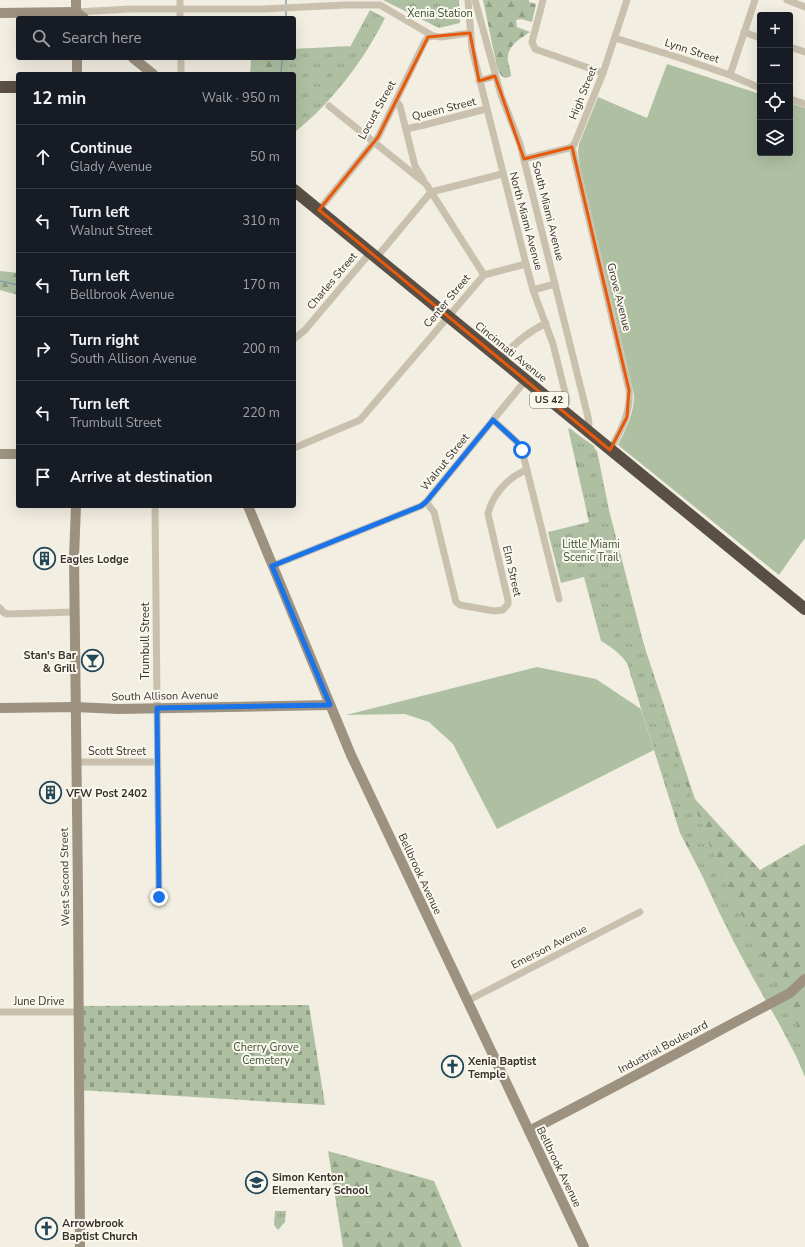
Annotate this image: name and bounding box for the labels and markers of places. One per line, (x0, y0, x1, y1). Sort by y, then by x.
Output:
building icon: Eagles Lodge (31, 546, 57, 572)
place label: Eagles Lodge (60, 552, 129, 567)
place label: Stan's Bar & Grill (24, 648, 77, 676)
bar icon: Stan's Bar & Grill (79, 648, 105, 674)
building icon: VFW Post 2402 (37, 780, 63, 806)
place label: VFW Post 2402 (65, 786, 148, 801)
church icon: Xenia Baptist Temple (439, 1054, 465, 1080)
place label: Xenia Baptist Temple (467, 1054, 537, 1082)
school or university icon: Simon Kenton Elementary School (243, 1170, 269, 1196)
place label: Simon Kenton Elementary School (272, 1170, 369, 1198)
church icon: Arrowbrook Baptist Church (33, 1216, 59, 1242)
place label: Arrowbrook Baptist Church (62, 1216, 138, 1244)

